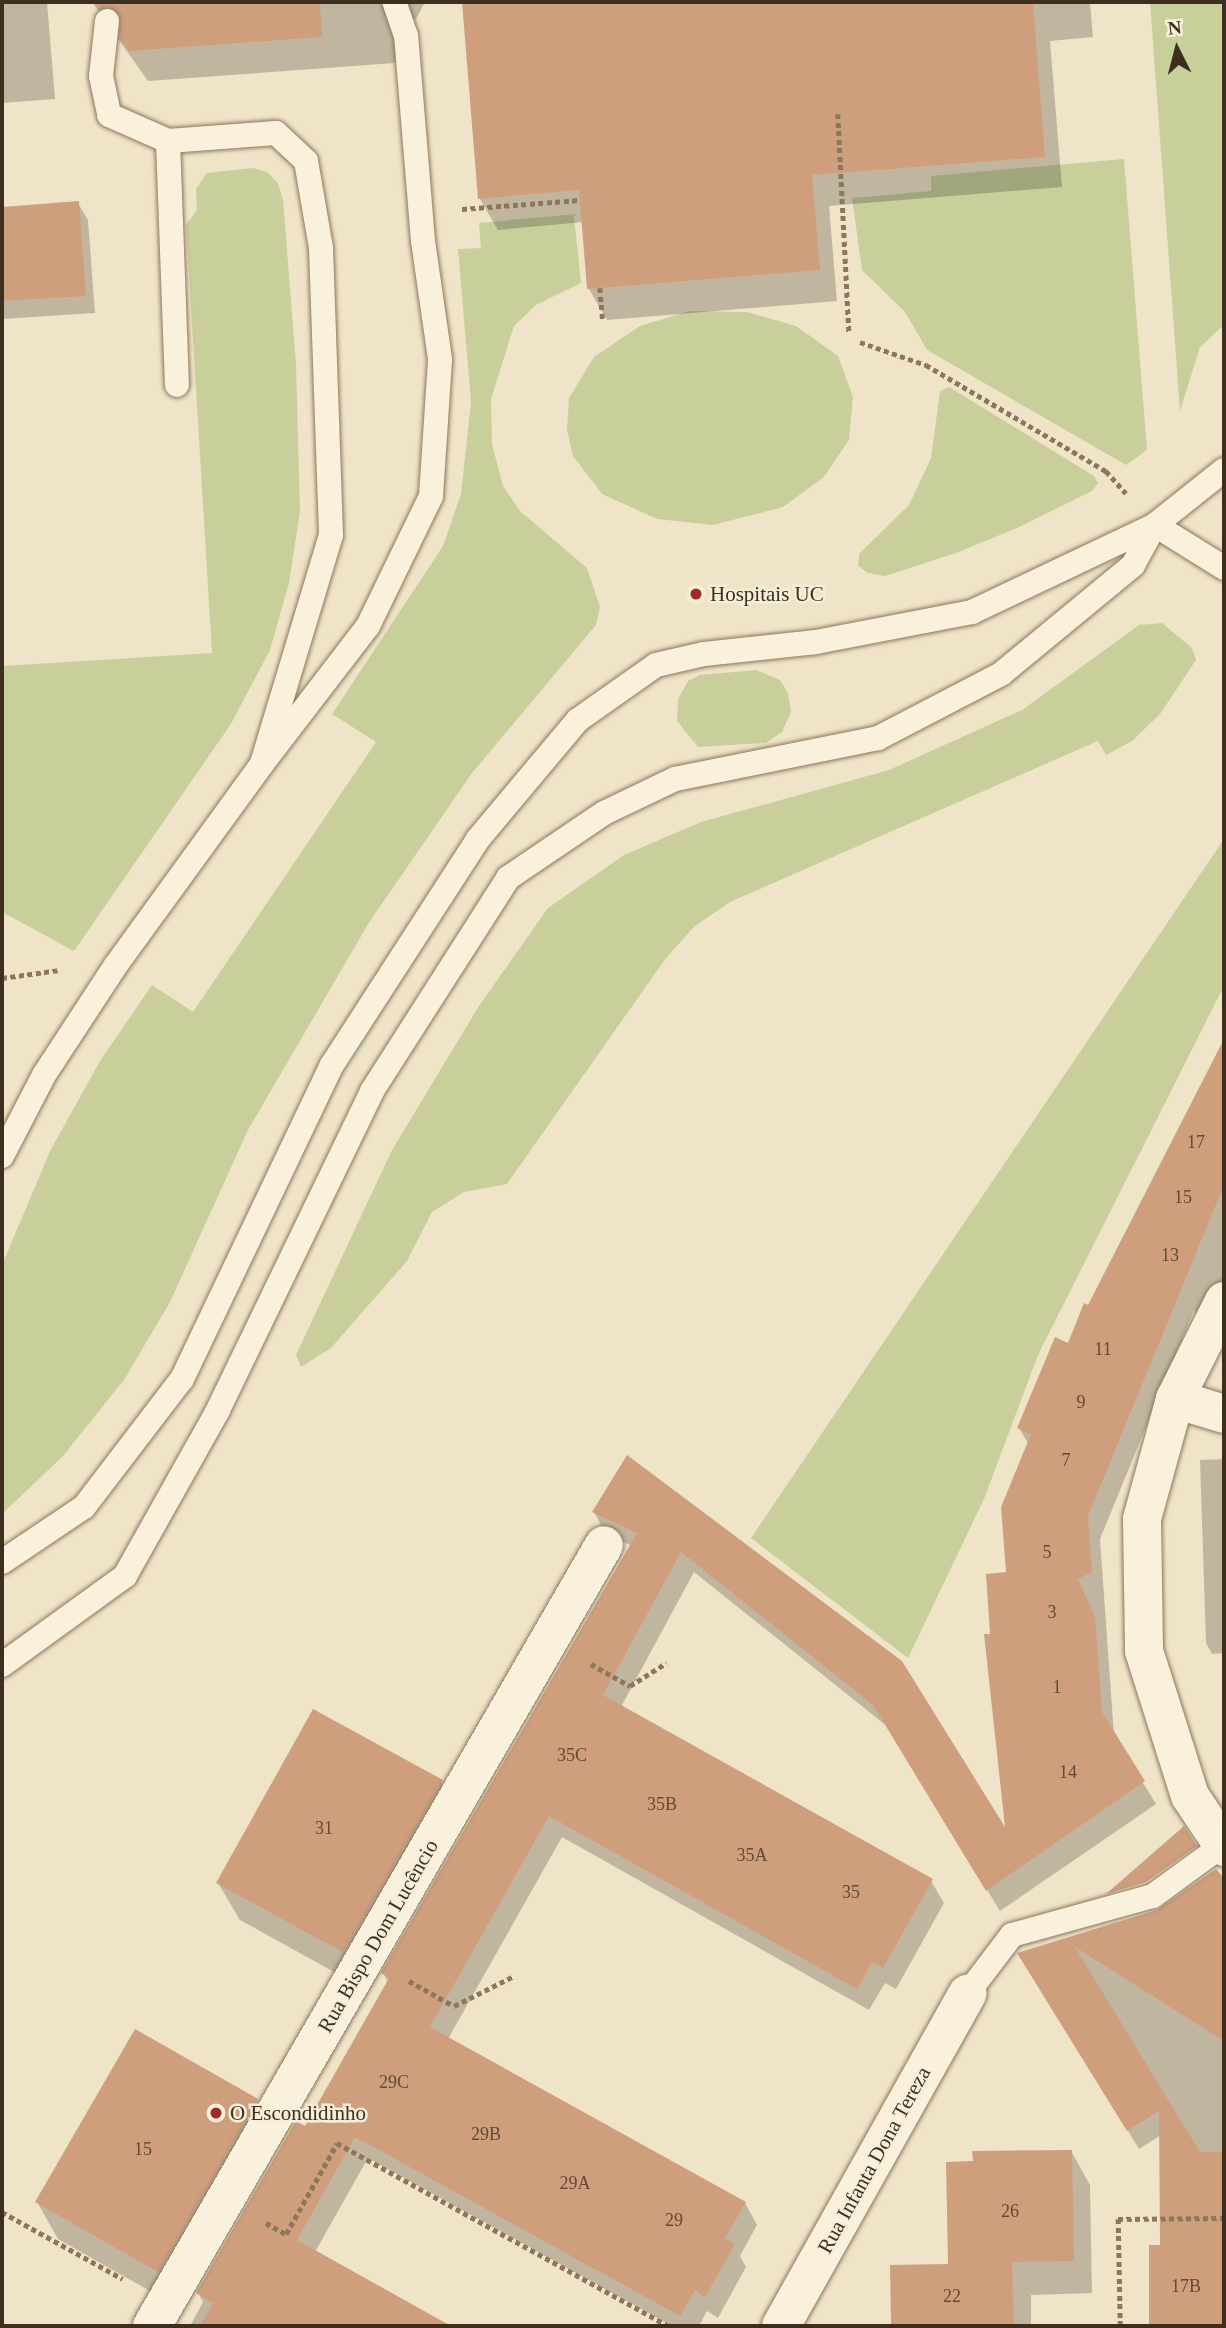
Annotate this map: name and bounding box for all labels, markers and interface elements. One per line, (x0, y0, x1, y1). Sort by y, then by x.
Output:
north arrow (1142, 14, 1212, 84)
text: N (1167, 16, 1183, 39)
place label: Hospitais UC (710, 581, 824, 607)
marker: Hospitais UC (688, 586, 704, 602)
house number: 17 (1187, 1131, 1205, 1153)
house number: 15 (1174, 1186, 1192, 1208)
house number: 13 (1161, 1244, 1179, 1266)
house number: 11 (1094, 1338, 1112, 1360)
house number: 9 (1076, 1391, 1086, 1413)
house number: 7 (1062, 1449, 1070, 1471)
house number: 5 (1042, 1541, 1052, 1563)
house number: 3 (1048, 1601, 1056, 1623)
house number: 1 (1052, 1676, 1062, 1698)
house number: 35C (557, 1744, 587, 1766)
house number: 14 (1059, 1761, 1077, 1783)
house number: 35B (647, 1793, 677, 1815)
house number: 31 (315, 1817, 333, 1839)
street label: Rua Bispo Dom Lucêncio (312, 1835, 444, 2037)
house number: 35A (737, 1844, 767, 1866)
house number: 35 (842, 1881, 860, 1903)
street label: Rua Infanta Dona Tereza (812, 2062, 936, 2258)
house number: 29C (379, 2071, 409, 2093)
place label: O Escondidinho (230, 2100, 366, 2126)
marker: O Escondidinho (208, 2105, 224, 2121)
house number: 29B (471, 2123, 501, 2145)
house number: 15 (134, 2138, 152, 2160)
house number: 29A (560, 2172, 590, 2194)
house number: 26 (1001, 2200, 1019, 2222)
house number: 29 (665, 2209, 683, 2231)
house number: 17B (1171, 2275, 1201, 2297)
house number: 22 (943, 2285, 961, 2307)

